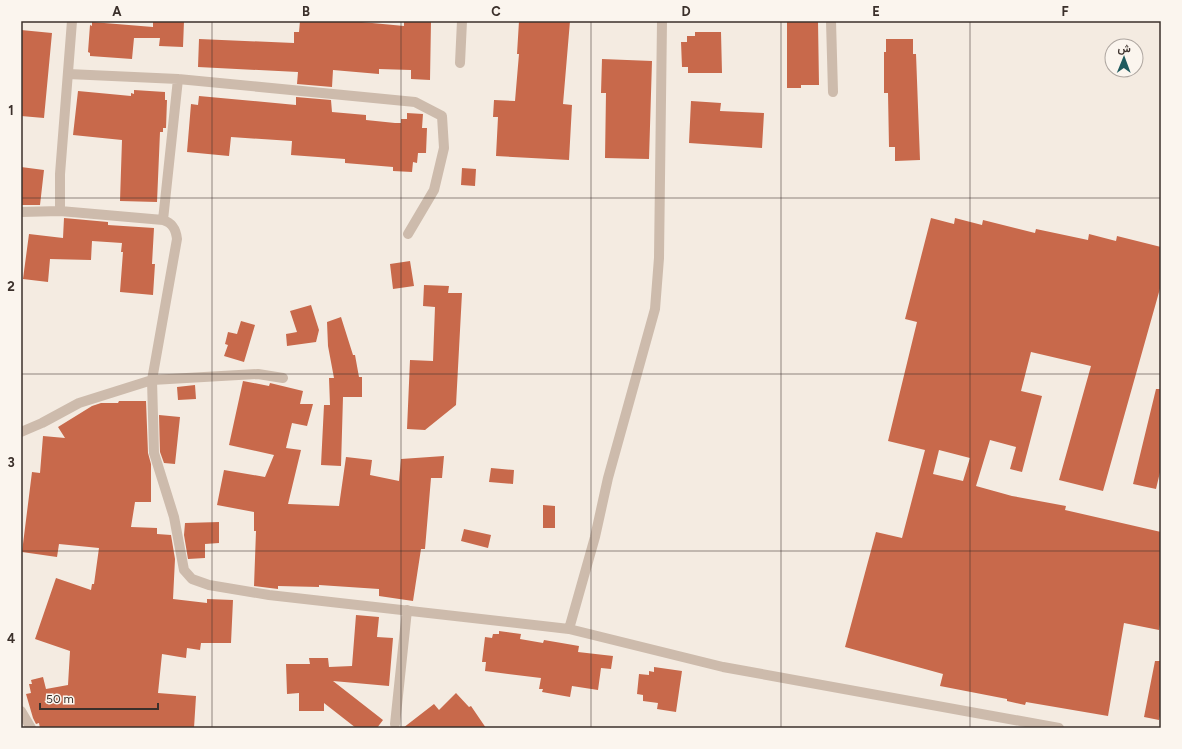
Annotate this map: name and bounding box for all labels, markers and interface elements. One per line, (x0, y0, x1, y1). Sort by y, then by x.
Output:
text: A (112, 4, 122, 19)
text: B (302, 4, 310, 19)
text: C (491, 4, 501, 19)
text: D (681, 4, 691, 19)
text: E (872, 4, 880, 19)
text: F (1061, 4, 1069, 19)
north arrow (1104, 38, 1144, 78)
text: ش (1117, 42, 1131, 55)
text: 1 (8, 103, 14, 118)
text: 2 (7, 279, 15, 294)
text: 3 (7, 455, 15, 470)
text: 4 (7, 631, 15, 646)
scale bar (40, 685, 158, 711)
text: 50 m (46, 692, 74, 706)

